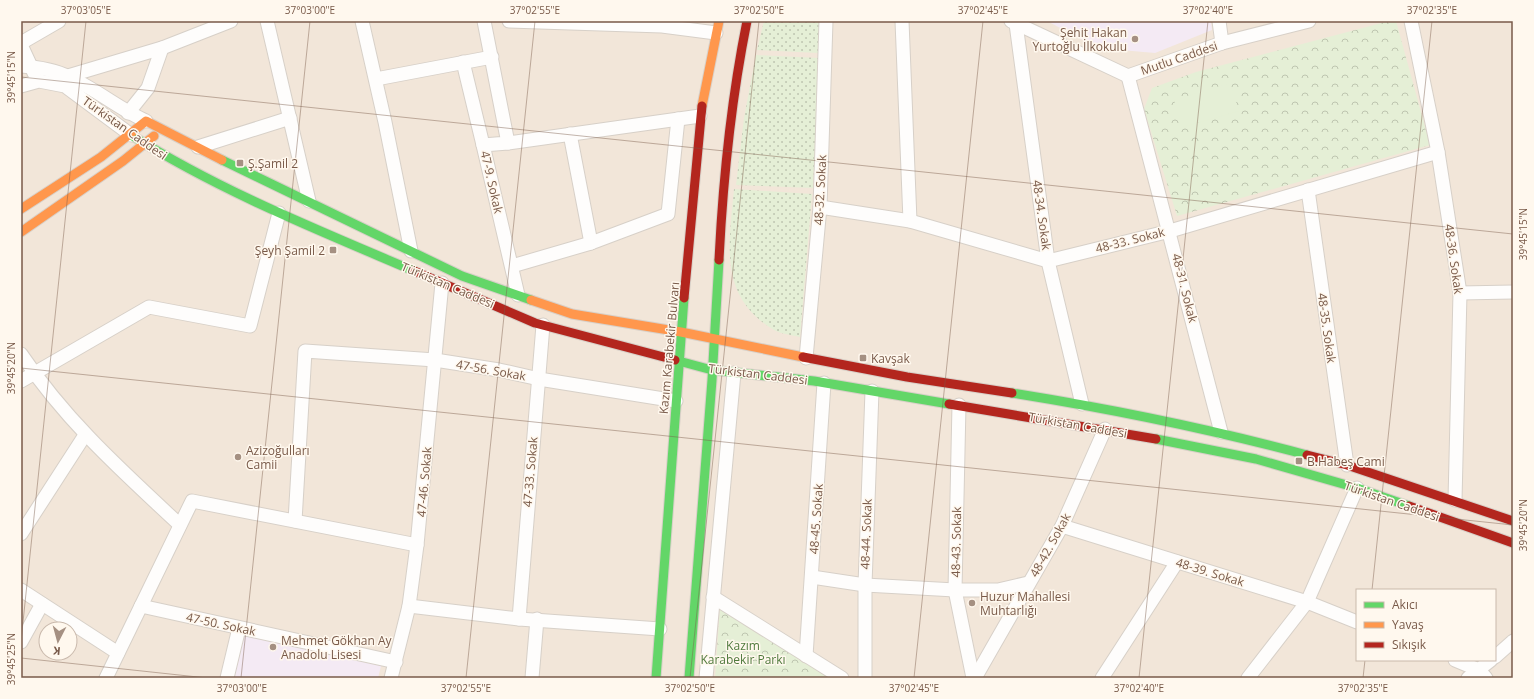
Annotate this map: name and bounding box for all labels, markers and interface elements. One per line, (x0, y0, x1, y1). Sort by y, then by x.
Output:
text: 37°03'05"E (61, 3, 111, 17)
text: 37°03'00"E (285, 3, 335, 17)
text: 37°02'55"E (510, 3, 560, 17)
text: 37°02'50"E (734, 3, 784, 17)
text: 37°02'45"E (958, 3, 1008, 17)
text: 37°02'40"E (1183, 3, 1233, 17)
text: 37°02'35"E (1407, 3, 1457, 17)
place label: Şehit Hakan Yurtoğlu İlkokulu (1033, 24, 1127, 55)
marker: Şehit Hakan Yurtoğlu İlkokulu (1130, 34, 1140, 44)
street label: Mutlu Caddesi (1138, 37, 1220, 79)
text: 39°45'15"N (4, 51, 18, 103)
street label: Türkistan Caddesi (79, 92, 171, 164)
street label: 47-9. Sokak (477, 149, 508, 216)
street label: 48-32. Sokak (810, 154, 830, 226)
place label: Ş.Şamil 2 (248, 155, 298, 172)
marker: Ş.Şamil 2 (235, 158, 245, 168)
street label: 48-34. Sokak (1029, 179, 1055, 252)
text: 39°45'15"N (1516, 208, 1530, 260)
street label: 48-33. Sokak (1094, 223, 1167, 257)
street label: 48-36. Sokak (1441, 223, 1467, 296)
place label: Şeyh Şamil 2 (255, 242, 325, 259)
marker: Şeyh Şamil 2 (328, 245, 338, 255)
street label: 48-31. Sokak (1168, 252, 1202, 325)
street label: Türkistan Caddesi (399, 258, 497, 312)
street label: Kazım Karabekir Bulvarı (655, 281, 683, 415)
street label: 48-35. Sokak (1314, 292, 1340, 365)
text: 39°45'20"N (4, 342, 18, 394)
place label: Kavşak (871, 350, 910, 367)
marker: Kavşak (858, 353, 868, 363)
street label: 47-56. Sokak (455, 355, 528, 385)
street label: Türkistan Caddesi (707, 359, 809, 389)
street label: Türkistan Caddesi (1027, 408, 1129, 442)
street label: 47-33. Sokak (518, 435, 542, 508)
place label: Azizoğulları Camii (246, 442, 310, 473)
street label: 47-46. Sokak (412, 445, 436, 518)
marker: Azizoğulları Camii (233, 452, 243, 462)
place label: B.Habeş Cami (1307, 453, 1385, 470)
marker: B.Habeş Cami (1294, 456, 1304, 466)
street label: Türkistan Caddesi (1342, 477, 1442, 525)
street label: 48-45. Sokak (805, 482, 827, 555)
street label: 48-44. Sokak (856, 498, 876, 570)
text: 39°45'20"N (1516, 499, 1530, 551)
street label: 48-43. Sokak (947, 506, 965, 577)
street label: 48-42. Sokak (1025, 509, 1075, 580)
street label: 48-39. Sokak (1174, 554, 1247, 591)
place label: Huzur Mahallesi Muhtarlığı (980, 588, 1070, 619)
legend (1356, 589, 1496, 661)
text: Akıcı (1392, 596, 1418, 613)
marker: Huzur Mahallesi Muhtarlığı (967, 598, 977, 608)
street label: 47-50. Sokak (185, 608, 258, 640)
text: Yavaş (1392, 616, 1424, 633)
north arrow (38, 621, 78, 661)
place label: Mehmet Gökhan Ay Anadolu Lisesi (281, 632, 392, 663)
text: 39°45'25"N (4, 633, 18, 685)
text: Sıkışık (1392, 636, 1427, 653)
park label: Kazım Karabekir Parkı (700, 637, 786, 668)
marker: Mehmet Gökhan Ay Anadolu Lisesi (268, 642, 278, 652)
text: K (52, 644, 61, 659)
text: 37°03'00"E (217, 681, 267, 695)
text: 37°02'55"E (441, 681, 491, 695)
text: 37°02'50"E (665, 681, 715, 695)
text: 37°02'45"E (889, 681, 939, 695)
text: 37°02'40"E (1114, 681, 1164, 695)
text: 37°02'35"E (1338, 681, 1388, 695)

